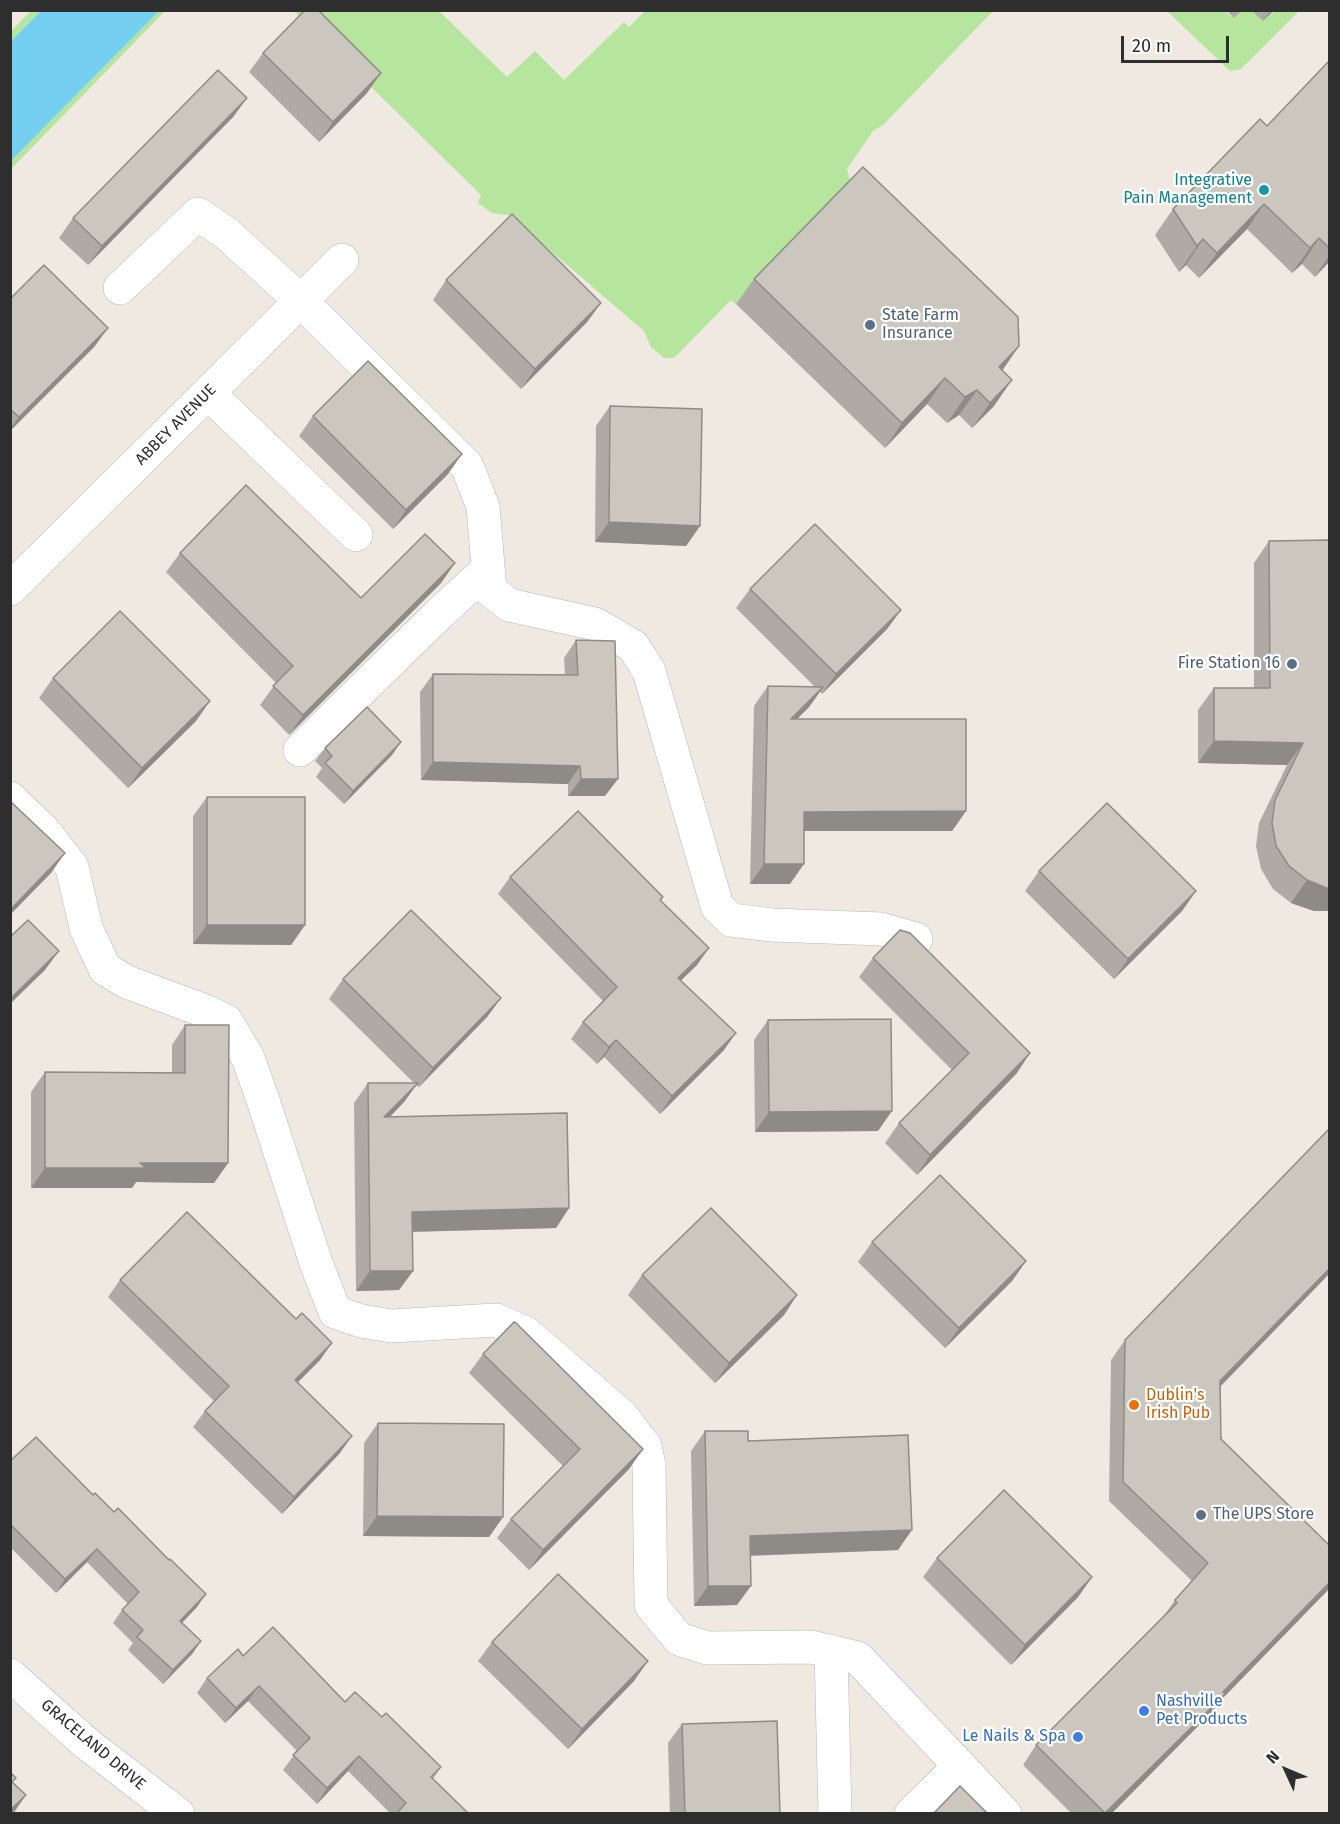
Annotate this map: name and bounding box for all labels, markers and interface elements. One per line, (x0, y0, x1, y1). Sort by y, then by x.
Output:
scale bar (1124, 24, 1232, 62)
text: 20 m (1132, 35, 1171, 57)
place label: Integrative Pain Management (1123, 171, 1252, 209)
marker: Integrative Pain Management (1257, 183, 1271, 197)
place label: State Farm Insurance (882, 306, 959, 344)
marker: State Farm Insurance (863, 318, 877, 332)
street label: ABBEY AVENUE (132, 381, 220, 469)
place label: Fire Station 16 (1178, 654, 1280, 674)
marker: Fire Station 16 (1285, 657, 1299, 671)
place label: Dublin's Irish Pub (1146, 1386, 1210, 1424)
marker: Dublin's Irish Pub (1127, 1398, 1141, 1412)
place label: The UPS Store (1213, 1505, 1314, 1525)
marker: The UPS Store (1194, 1508, 1208, 1522)
place label: Nashville Pet Products (1156, 1692, 1247, 1730)
street label: GRACELAND DRIVE (37, 1696, 149, 1794)
marker: Nashville Pet Products (1137, 1704, 1151, 1718)
place label: Le Nails & Spa (962, 1727, 1066, 1747)
marker: Le Nails & Spa (1071, 1730, 1085, 1744)
north arrow (1256, 1740, 1316, 1800)
text: N (1262, 1747, 1283, 1768)

